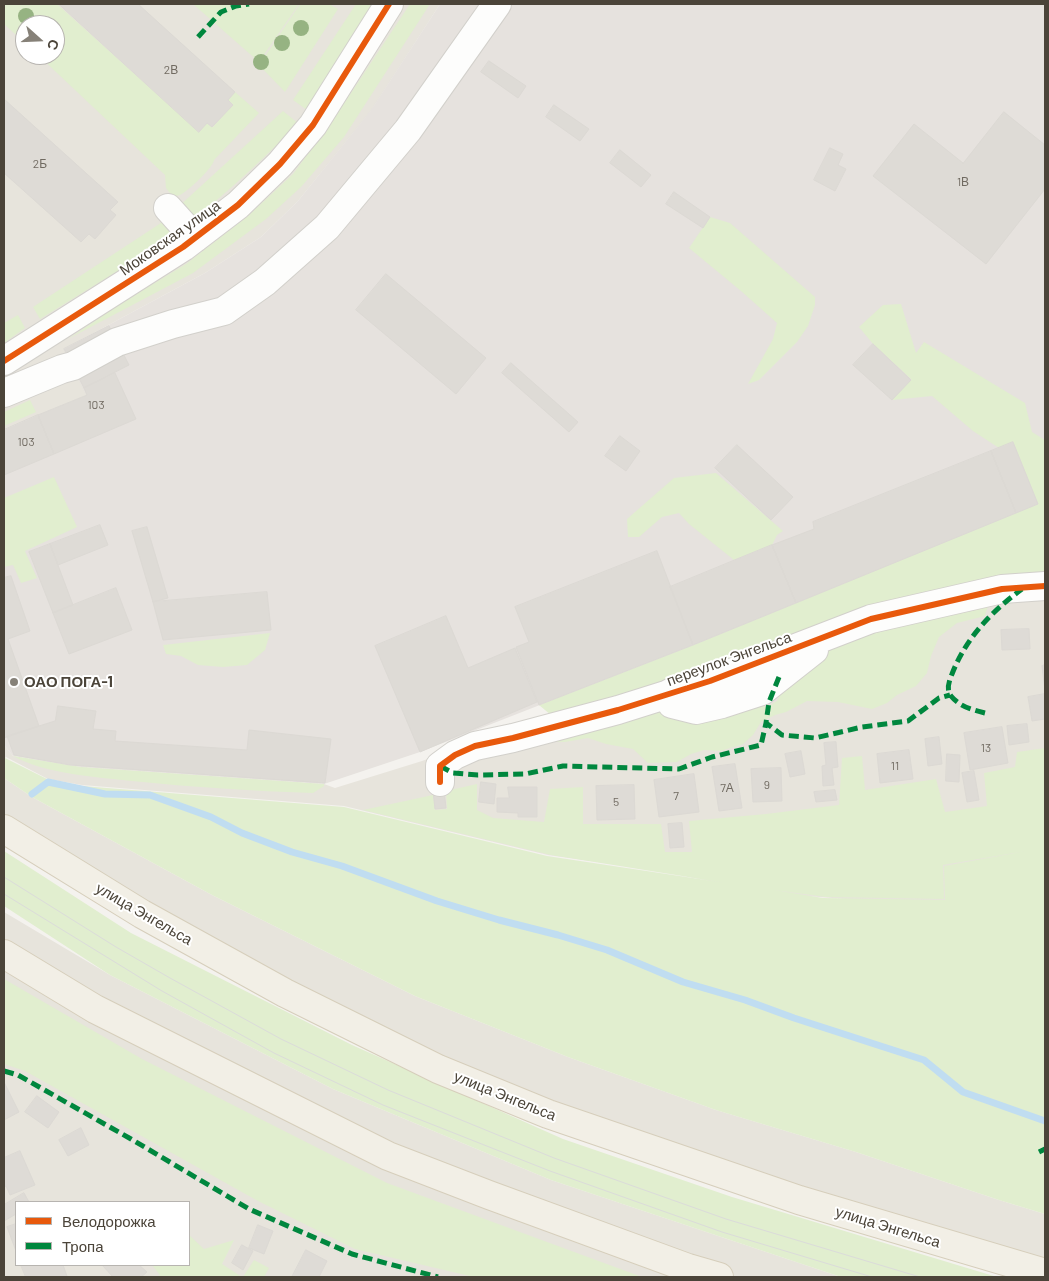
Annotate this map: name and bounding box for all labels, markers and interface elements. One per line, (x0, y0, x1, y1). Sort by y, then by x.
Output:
north arrow (15, 15, 65, 65)
text: С (44, 37, 63, 53)
house number: 2В (164, 63, 178, 77)
house number: 2Б (33, 157, 47, 171)
house number: 1В (957, 175, 969, 189)
street label: Моковская улица (116, 197, 224, 279)
house number: 103 (87, 398, 105, 412)
house number: 103 (17, 435, 35, 449)
street label: переулок Энгельса (664, 628, 794, 690)
place label: ОАО ПОГА-1 (24, 673, 113, 691)
marker: ОАО ПОГА-1 (8, 676, 20, 688)
house number: 13 (981, 741, 991, 755)
house number: 11 (891, 759, 899, 773)
house number: 9 (764, 778, 770, 792)
house number: 7А (720, 781, 734, 795)
house number: 7 (673, 789, 679, 803)
house number: 5 (613, 795, 619, 809)
street label: улица Энгельса (92, 879, 196, 949)
street label: улица Энгельса (451, 1067, 559, 1125)
legend (15, 1201, 190, 1266)
street label: улица Энгельса (833, 1203, 943, 1251)
text: Велодорожка (62, 1212, 156, 1230)
text: Тропа (62, 1237, 103, 1255)

